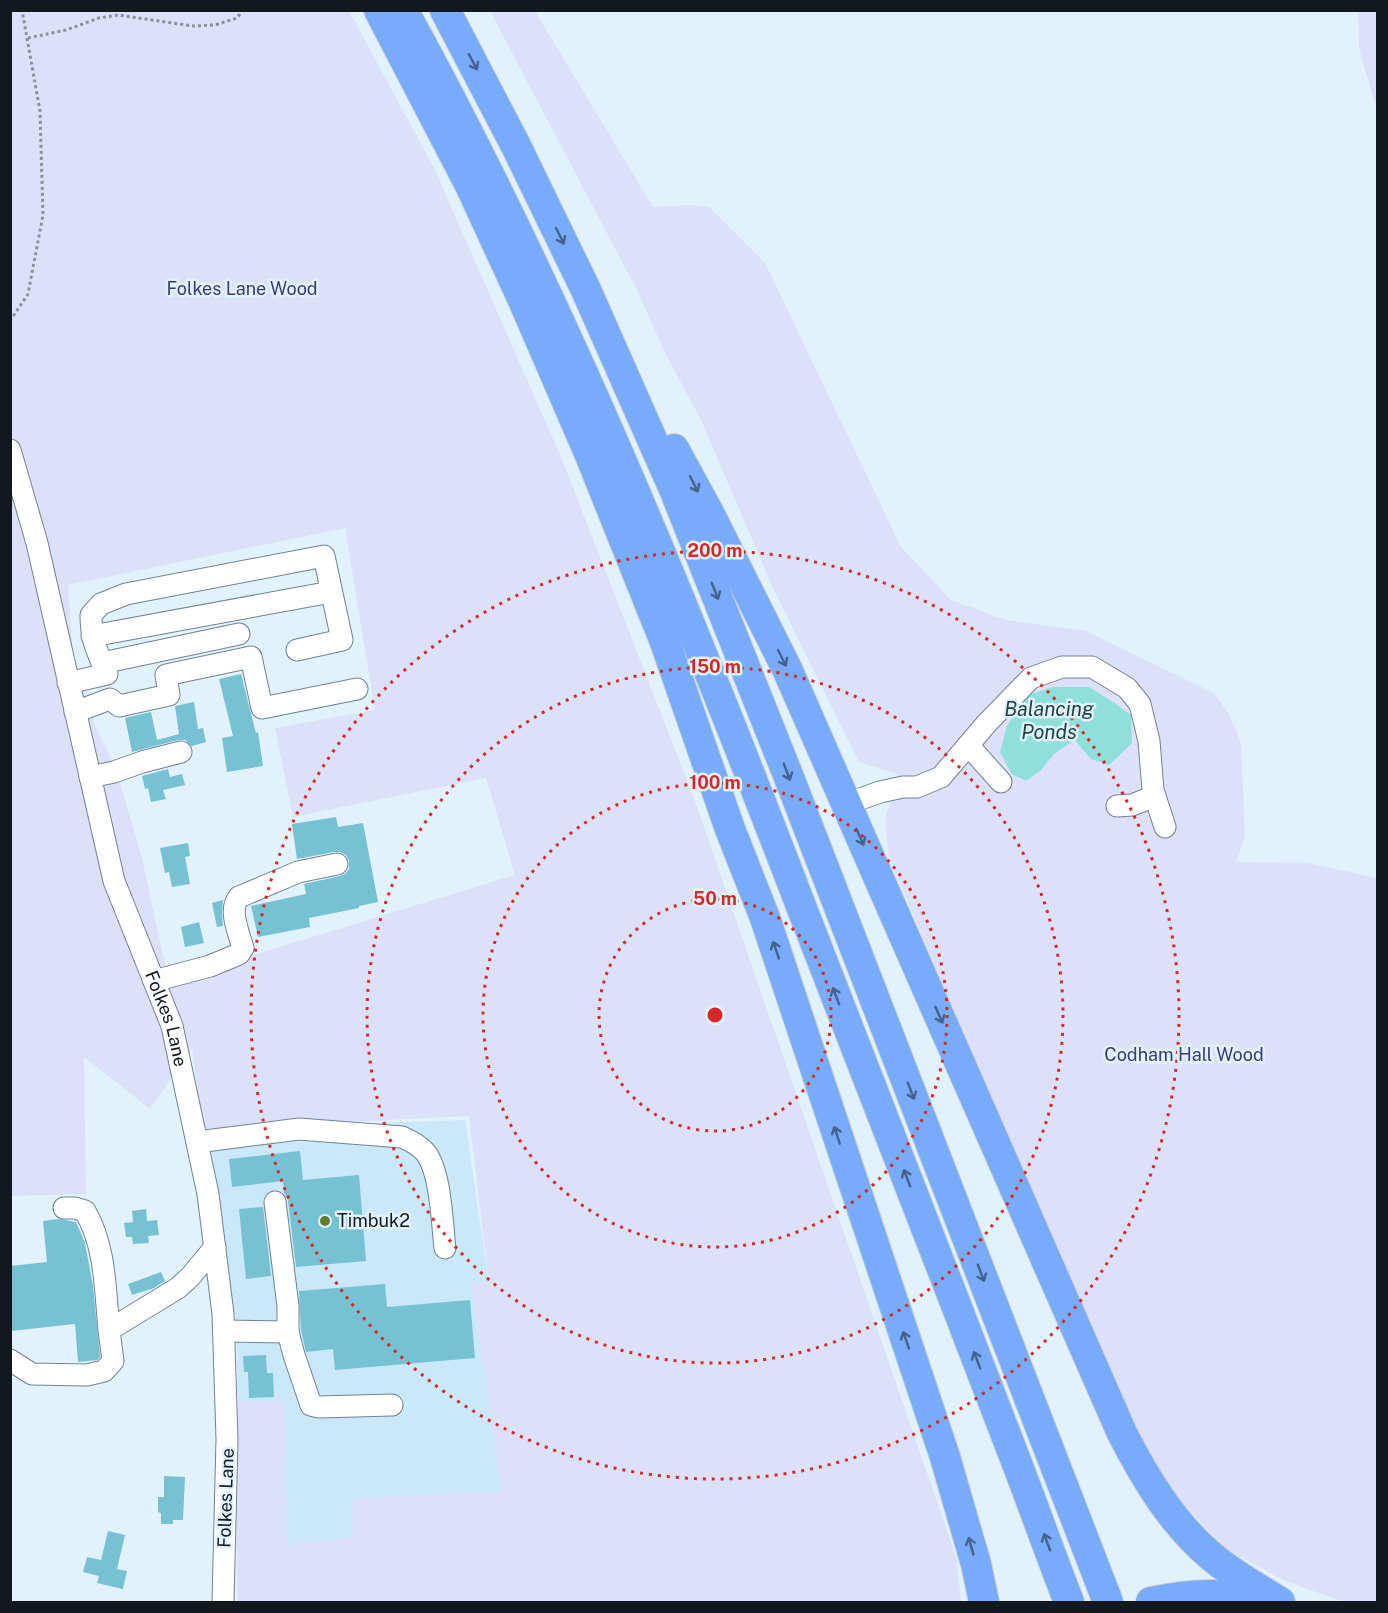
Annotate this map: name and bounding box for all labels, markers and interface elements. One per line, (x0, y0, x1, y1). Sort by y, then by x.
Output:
one-way arrow (467, 53, 479, 70)
one-way arrow (555, 227, 567, 245)
park label: Folkes Lane Wood (166, 278, 318, 299)
one-way arrow (688, 475, 700, 492)
text: 200 m (688, 540, 742, 561)
one-way arrow (710, 581, 721, 600)
one-way arrow (776, 649, 788, 667)
text: 150 m (689, 656, 741, 677)
water label: Balancing Ponds (1004, 697, 1094, 744)
one-way arrow (782, 762, 793, 781)
text: 100 m (689, 772, 741, 793)
one-way arrow (855, 827, 867, 845)
text: 50 m (693, 888, 737, 909)
one-way arrow (770, 941, 781, 960)
street label: Folkes Lane (141, 967, 191, 1068)
one-way arrow (830, 987, 841, 1006)
centre of rings (705, 1005, 725, 1025)
one-way arrow (935, 1006, 946, 1024)
park label: Codham Hall Wood (1104, 1044, 1264, 1065)
one-way arrow (906, 1081, 917, 1100)
one-way arrow (831, 1126, 842, 1145)
one-way arrow (900, 1169, 911, 1188)
place label: Timbuk2 (337, 1210, 410, 1231)
marker: Timbuk2 (318, 1214, 332, 1228)
one-way arrow (976, 1263, 987, 1282)
one-way arrow (899, 1331, 910, 1350)
one-way arrow (971, 1351, 982, 1370)
street label: Folkes Lane (213, 1448, 238, 1548)
one-way arrow (1040, 1533, 1051, 1552)
one-way arrow (965, 1536, 976, 1555)

